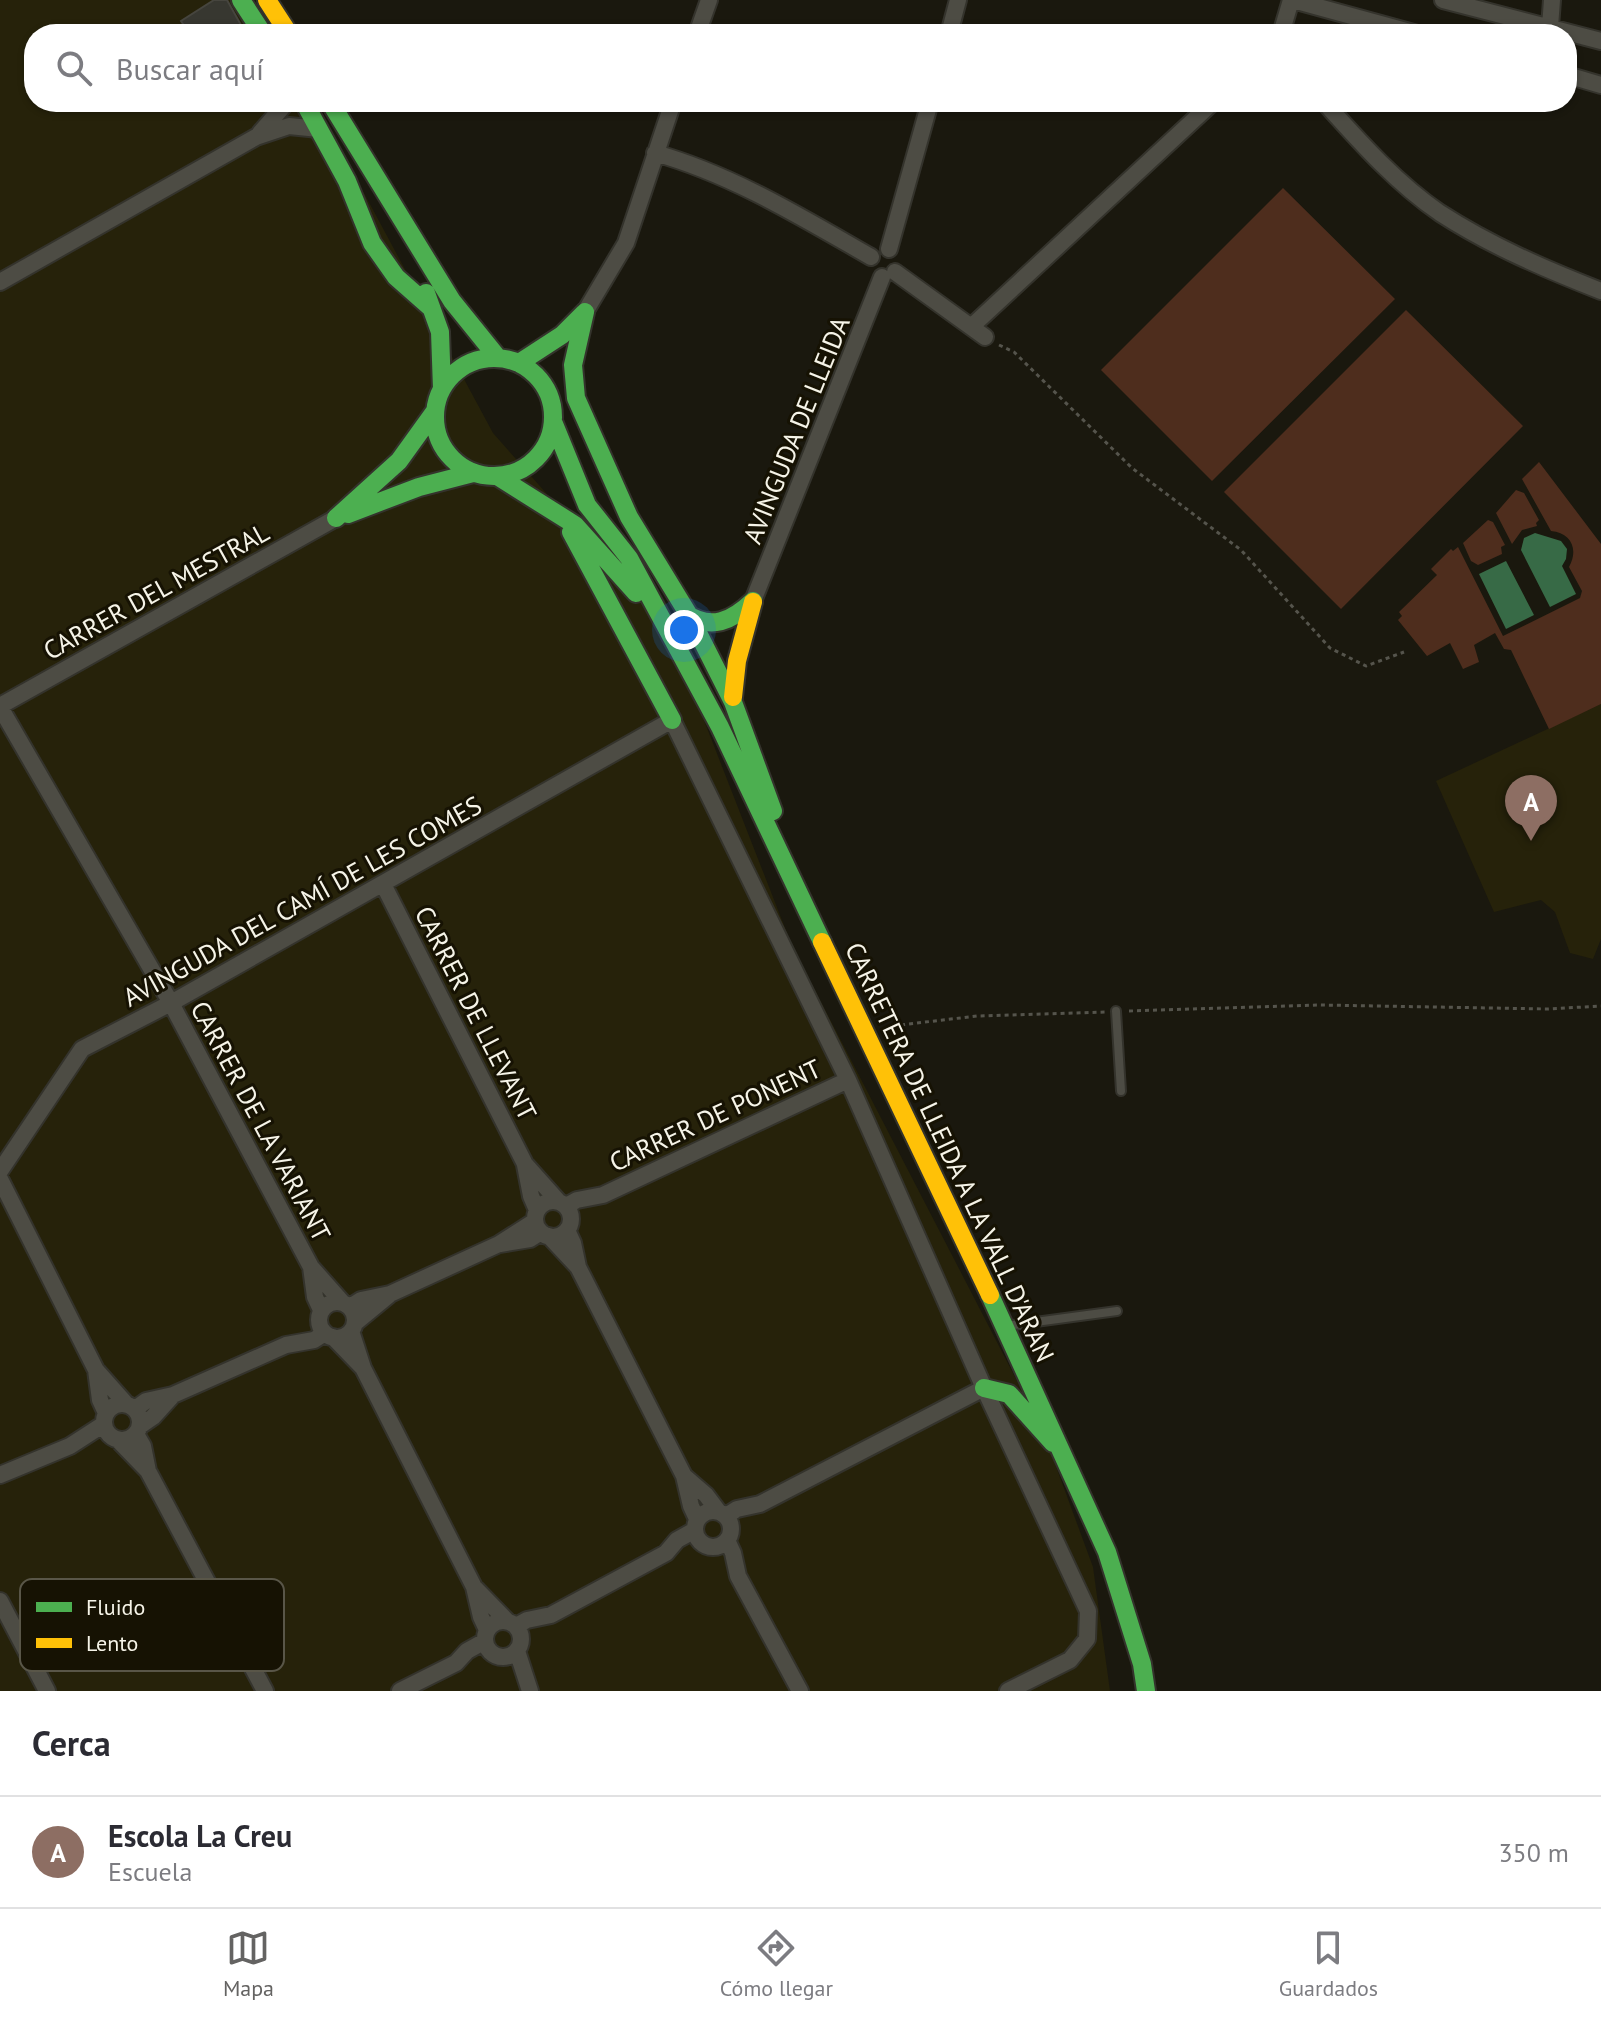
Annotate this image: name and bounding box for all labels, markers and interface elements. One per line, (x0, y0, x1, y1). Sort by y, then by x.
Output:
search box (24, 24, 1577, 112)
icon: search (52, 46, 96, 90)
text: Buscar aquí (116, 49, 264, 88)
street label: AVINGUDA DE LLEIDA (735, 312, 857, 548)
street label: CARRER DEL MESTRAL (37, 515, 275, 667)
your location (664, 610, 704, 650)
pin: A (1505, 775, 1557, 841)
street label: AVINGUDA DEL CAMÍ DE LES COMES (117, 788, 487, 1014)
street label: CARRER DE LLEVANT (408, 900, 544, 1126)
street label: CARRETERA DE LLEIDA A LA VALL D'ARAN (838, 937, 1062, 1367)
street label: CARRER DE LA VARIANT (184, 995, 338, 1247)
street label: CARRER DE PONENT (604, 1051, 826, 1179)
legend (20, 1579, 284, 1671)
text: Fluido (86, 1593, 145, 1621)
text: Lento (86, 1629, 138, 1657)
text: Cerca (32, 1721, 111, 1765)
text: Escola La Creu (108, 1816, 292, 1855)
text: A (50, 1836, 66, 1869)
text: 350 m (1498, 1836, 1569, 1869)
text: Escuela (108, 1855, 192, 1888)
tab: Mapa (223, 1926, 274, 2002)
tab: Cómo llegar (720, 1926, 833, 2002)
tab: Guardados (1279, 1926, 1378, 2002)

